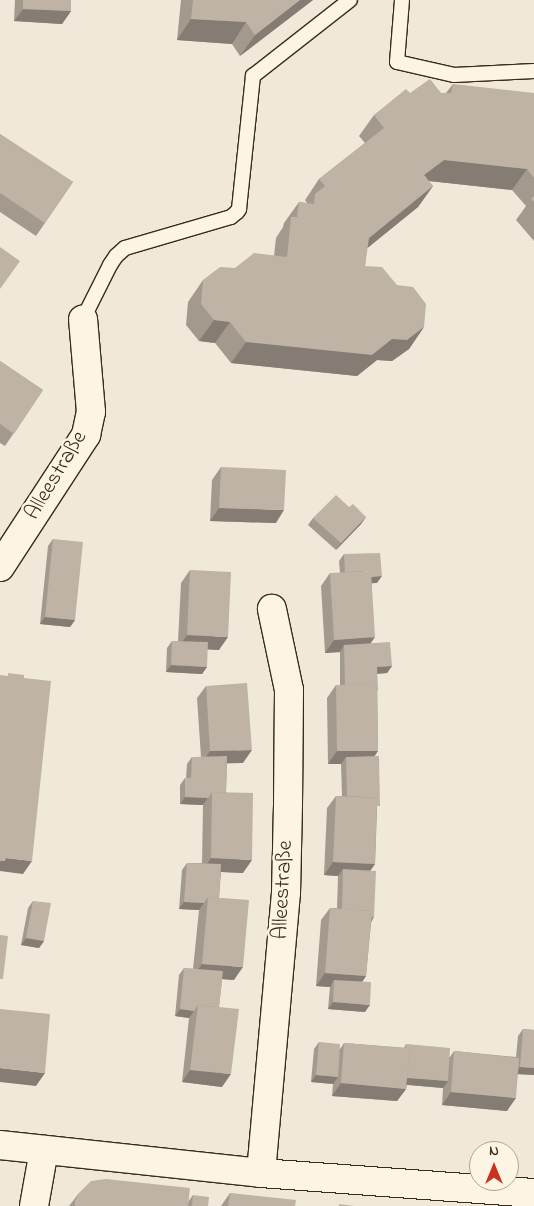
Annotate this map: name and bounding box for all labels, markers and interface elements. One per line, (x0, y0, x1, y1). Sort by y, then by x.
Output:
street label: Alleestraße (20, 427, 94, 525)
street label: Alleestraße (268, 840, 300, 940)
north arrow (469, 1141, 519, 1191)
text: N (489, 1141, 499, 1162)

